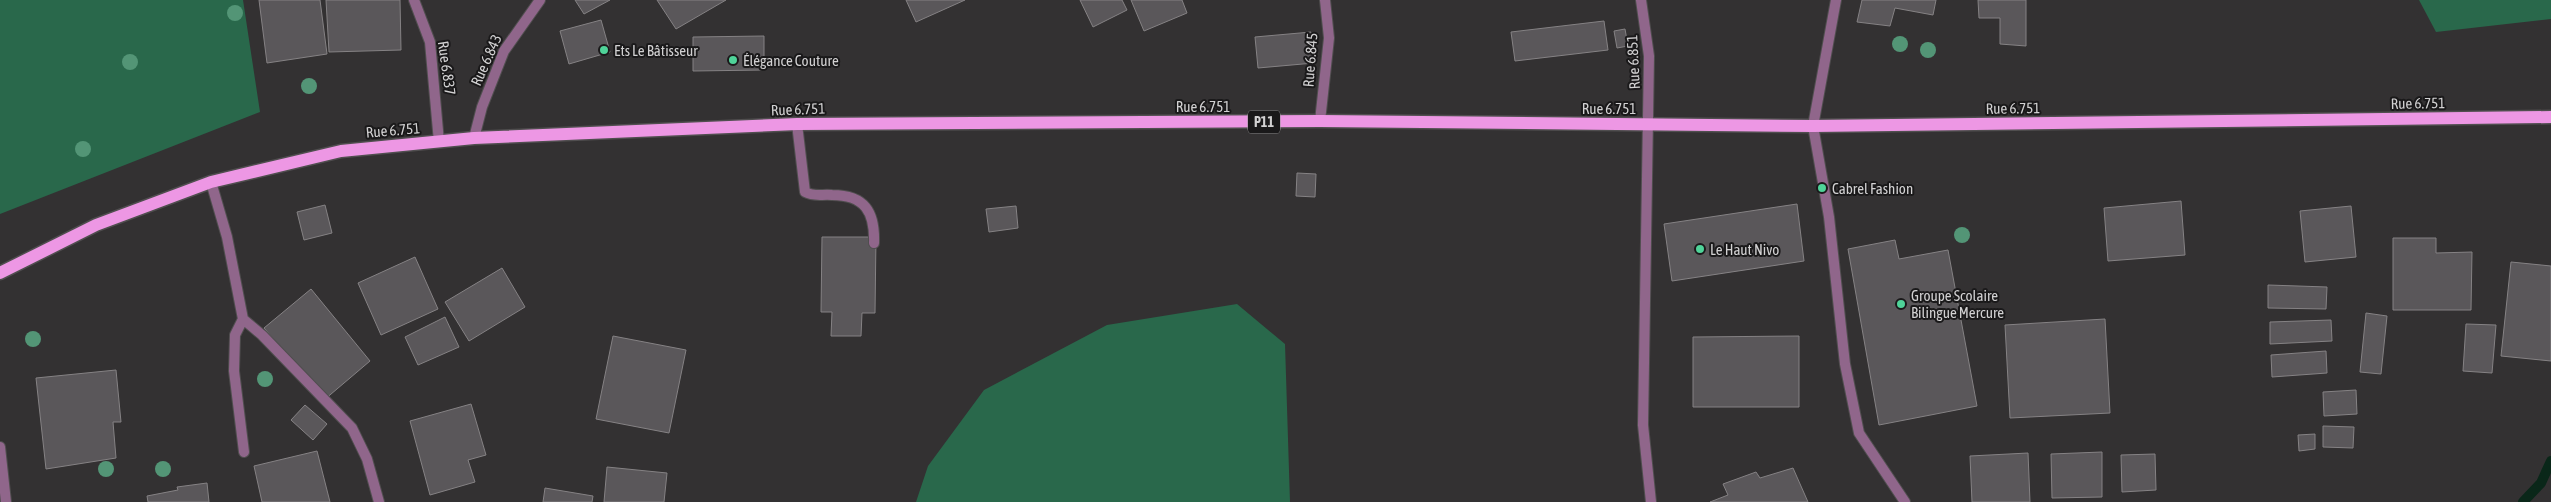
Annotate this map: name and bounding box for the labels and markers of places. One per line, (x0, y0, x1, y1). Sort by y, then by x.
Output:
place label: Ets Le Bâtisseur (614, 42, 698, 59)
marker: Ets Le Bâtisseur (598, 44, 610, 56)
place label: Élégance Couture (743, 52, 839, 69)
marker: Élégance Couture (727, 54, 739, 66)
place label: Cabrel Fashion (1832, 180, 1913, 197)
marker: Cabrel Fashion (1816, 182, 1828, 194)
place label: Le Haut Nivo (1710, 241, 1779, 258)
marker: Le Haut Nivo (1694, 243, 1706, 255)
place label: Groupe Scolaire Bilingue Mercure (1911, 287, 2004, 321)
marker: Groupe Scolaire Bilingue Mercure (1895, 298, 1907, 310)

